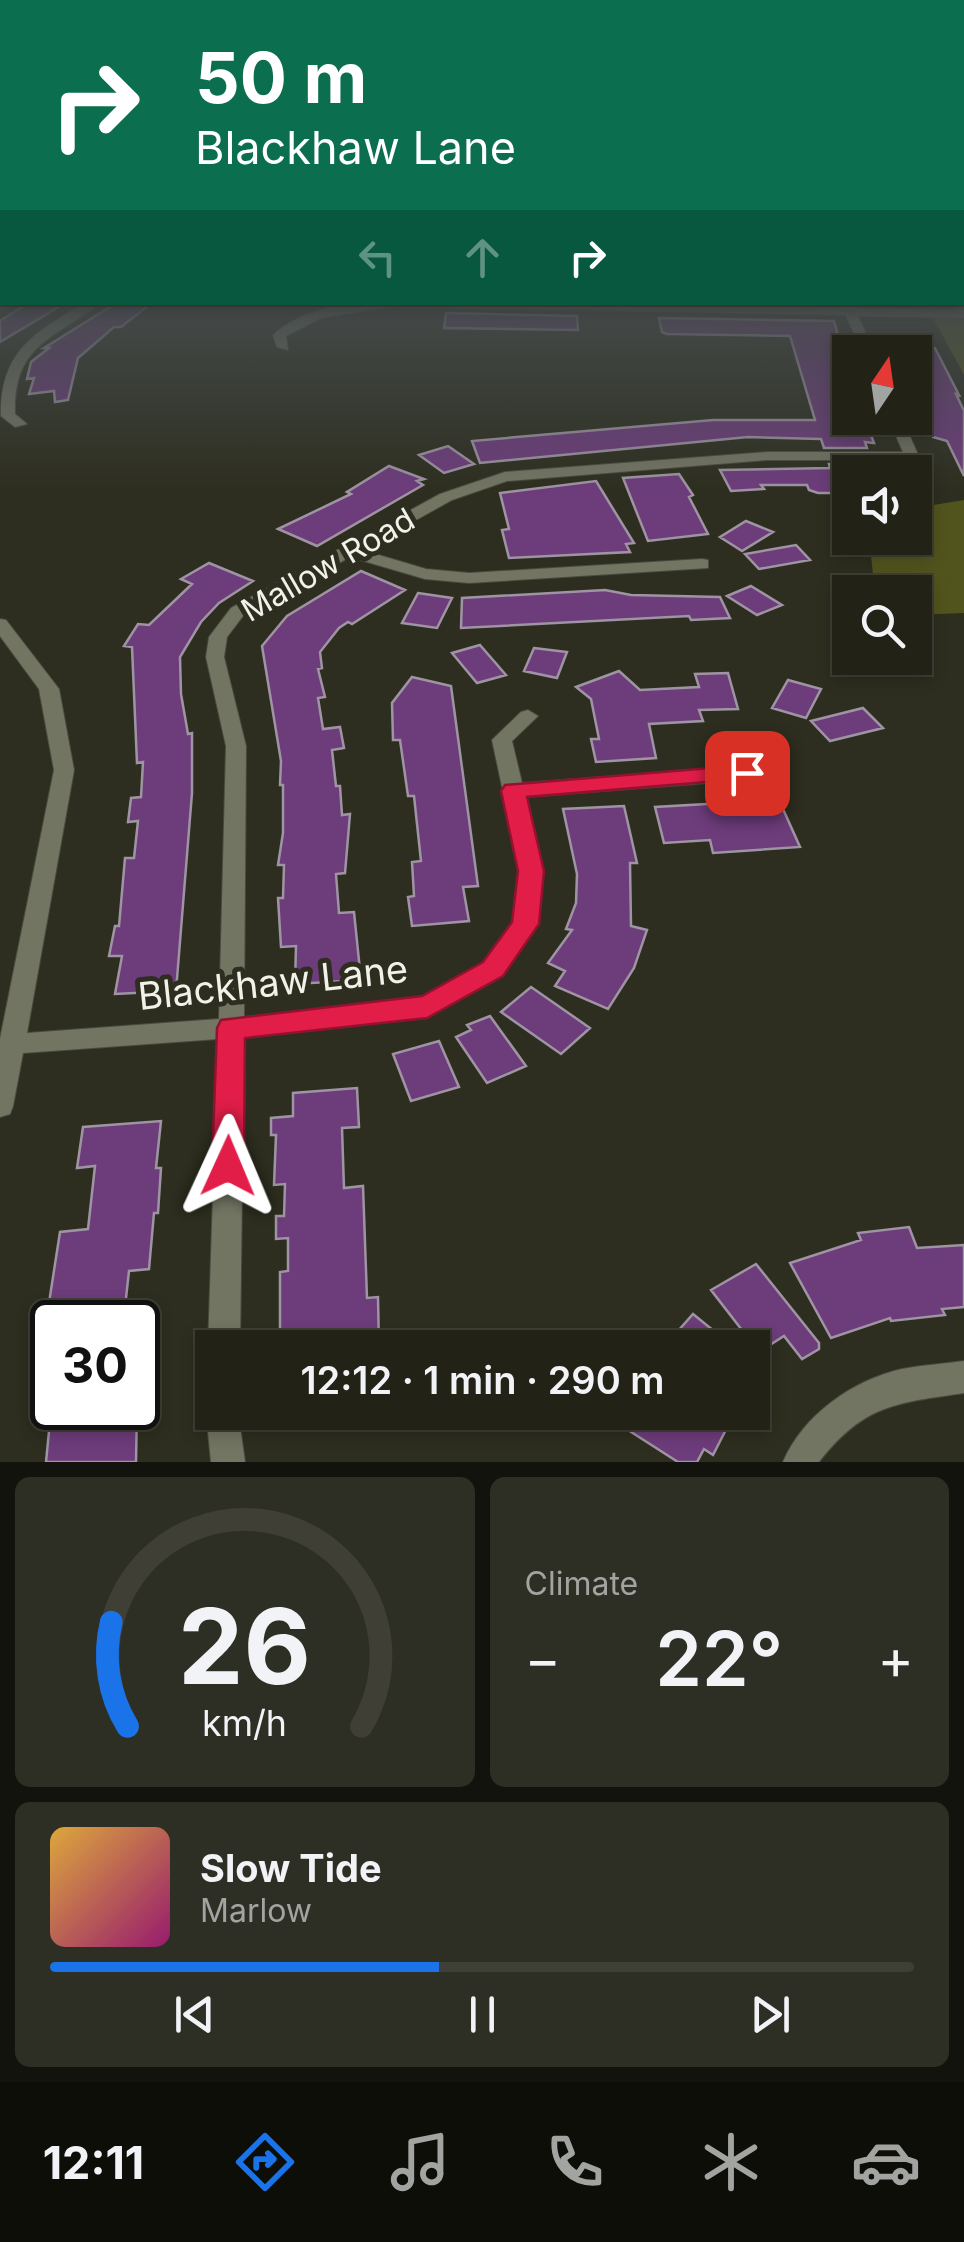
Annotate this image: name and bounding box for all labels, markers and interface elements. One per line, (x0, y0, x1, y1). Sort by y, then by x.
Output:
text: 50 m (195, 35, 367, 120)
icon: right (30, 40, 160, 170)
text: Blackhaw Lane (195, 120, 516, 175)
icon: left (350, 230, 405, 285)
icon: ahead (455, 230, 510, 285)
icon: right (560, 230, 615, 285)
north arrow (832, 335, 932, 435)
map controls (832, 335, 932, 675)
button: sound (832, 455, 932, 555)
street label: Mallow Road (234, 499, 421, 630)
button: search (832, 575, 932, 675)
pin (705, 731, 790, 816)
icon: arrive (720, 746, 775, 801)
street label: Blackhaw Lane (136, 945, 410, 1019)
position arrow (176, 1114, 280, 1218)
speed limit sign: 30 (30, 1300, 160, 1430)
text: 12:12 · 1 min · 290 m (300, 1357, 665, 1403)
text: Climate (525, 1564, 638, 1603)
text: 26 (178, 1583, 311, 1709)
text: 22° (655, 1613, 783, 1704)
text: − (525, 1626, 561, 1692)
text: + (878, 1626, 914, 1692)
text: km/h (202, 1701, 287, 1745)
text: Slow Tide (200, 1845, 382, 1891)
text: Marlow (200, 1891, 312, 1930)
icon: previous (167, 1987, 222, 2042)
icon: pause (455, 1987, 510, 2042)
icon: next (743, 1987, 798, 2042)
icon: directions (230, 2127, 300, 2197)
icon: music (385, 2127, 455, 2197)
icon: phone (540, 2127, 610, 2197)
icon: climate (696, 2127, 766, 2197)
icon: car (851, 2127, 921, 2197)
text: 12:11 (43, 2135, 144, 2190)

